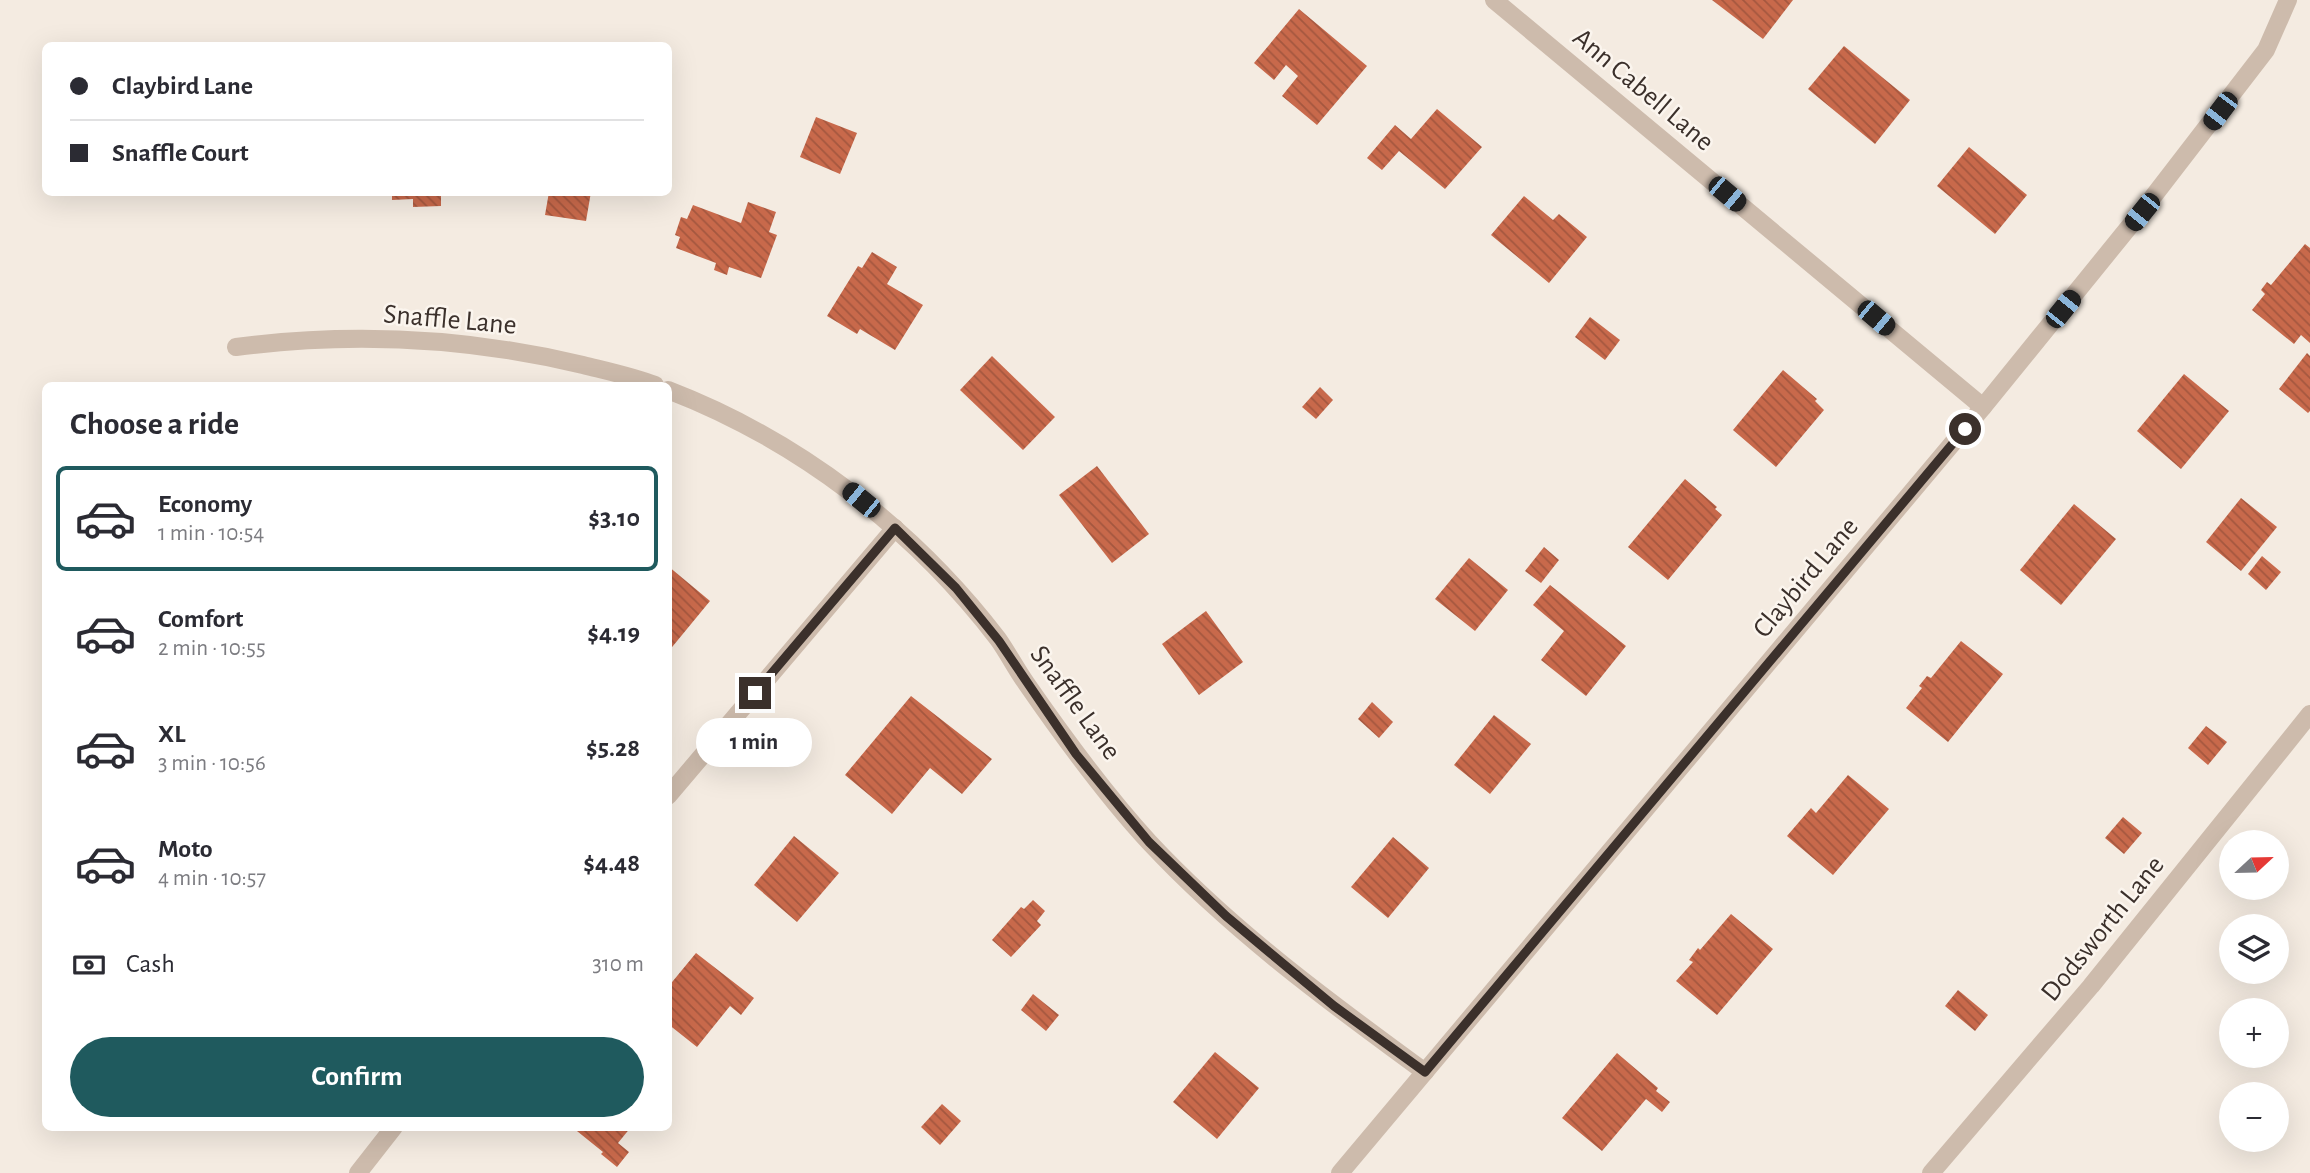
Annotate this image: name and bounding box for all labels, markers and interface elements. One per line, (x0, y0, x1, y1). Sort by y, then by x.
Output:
street label: Ann Cabell Lane (1567, 23, 1719, 157)
text: Claybird Lane (112, 73, 253, 99)
car (2199, 88, 2242, 134)
text: Snaffle Court (112, 140, 248, 166)
car (1705, 172, 1750, 216)
car (2121, 189, 2164, 235)
car (2042, 286, 2085, 332)
car (1854, 296, 1899, 340)
street label: Snaffle Lane (382, 300, 518, 340)
text: Choose a ride (70, 408, 239, 440)
route start (1949, 413, 1981, 445)
car (839, 479, 884, 521)
icon: car (74, 487, 137, 550)
text: Economy (158, 491, 252, 517)
text: $3.10 (588, 505, 640, 531)
street label: Claybird Lane (1748, 513, 1864, 643)
text: 1 min · 10:54 (158, 522, 264, 545)
icon: car (74, 602, 137, 665)
text: Comfort (158, 606, 243, 632)
text: $4.19 (587, 620, 640, 646)
text: 2 min · 10:55 (158, 637, 266, 660)
street label: Snaffle Lane (1024, 641, 1126, 765)
route end (739, 677, 771, 709)
icon: car (74, 717, 137, 780)
callout: 1 min (697, 718, 813, 766)
text: XL (158, 721, 185, 747)
text: 1 min (730, 731, 778, 754)
text: $5.28 (586, 735, 640, 761)
text: 3 min · 10:56 (158, 752, 266, 775)
north arrow (2219, 830, 2289, 900)
map controls (2219, 830, 2289, 1152)
icon: car (74, 832, 137, 895)
text: Moto (158, 836, 213, 862)
text: $4.48 (583, 850, 640, 876)
street label: Dodsworth Lane (2036, 851, 2170, 1007)
text: 4 min · 10:57 (158, 867, 266, 890)
button: layers (2219, 914, 2289, 984)
icon: cash (70, 946, 108, 984)
text: Cash (126, 951, 175, 977)
text: 310 m (592, 953, 644, 976)
button: + (2219, 998, 2289, 1068)
button: Confirm (70, 1037, 644, 1117)
button: − (2219, 1082, 2289, 1152)

